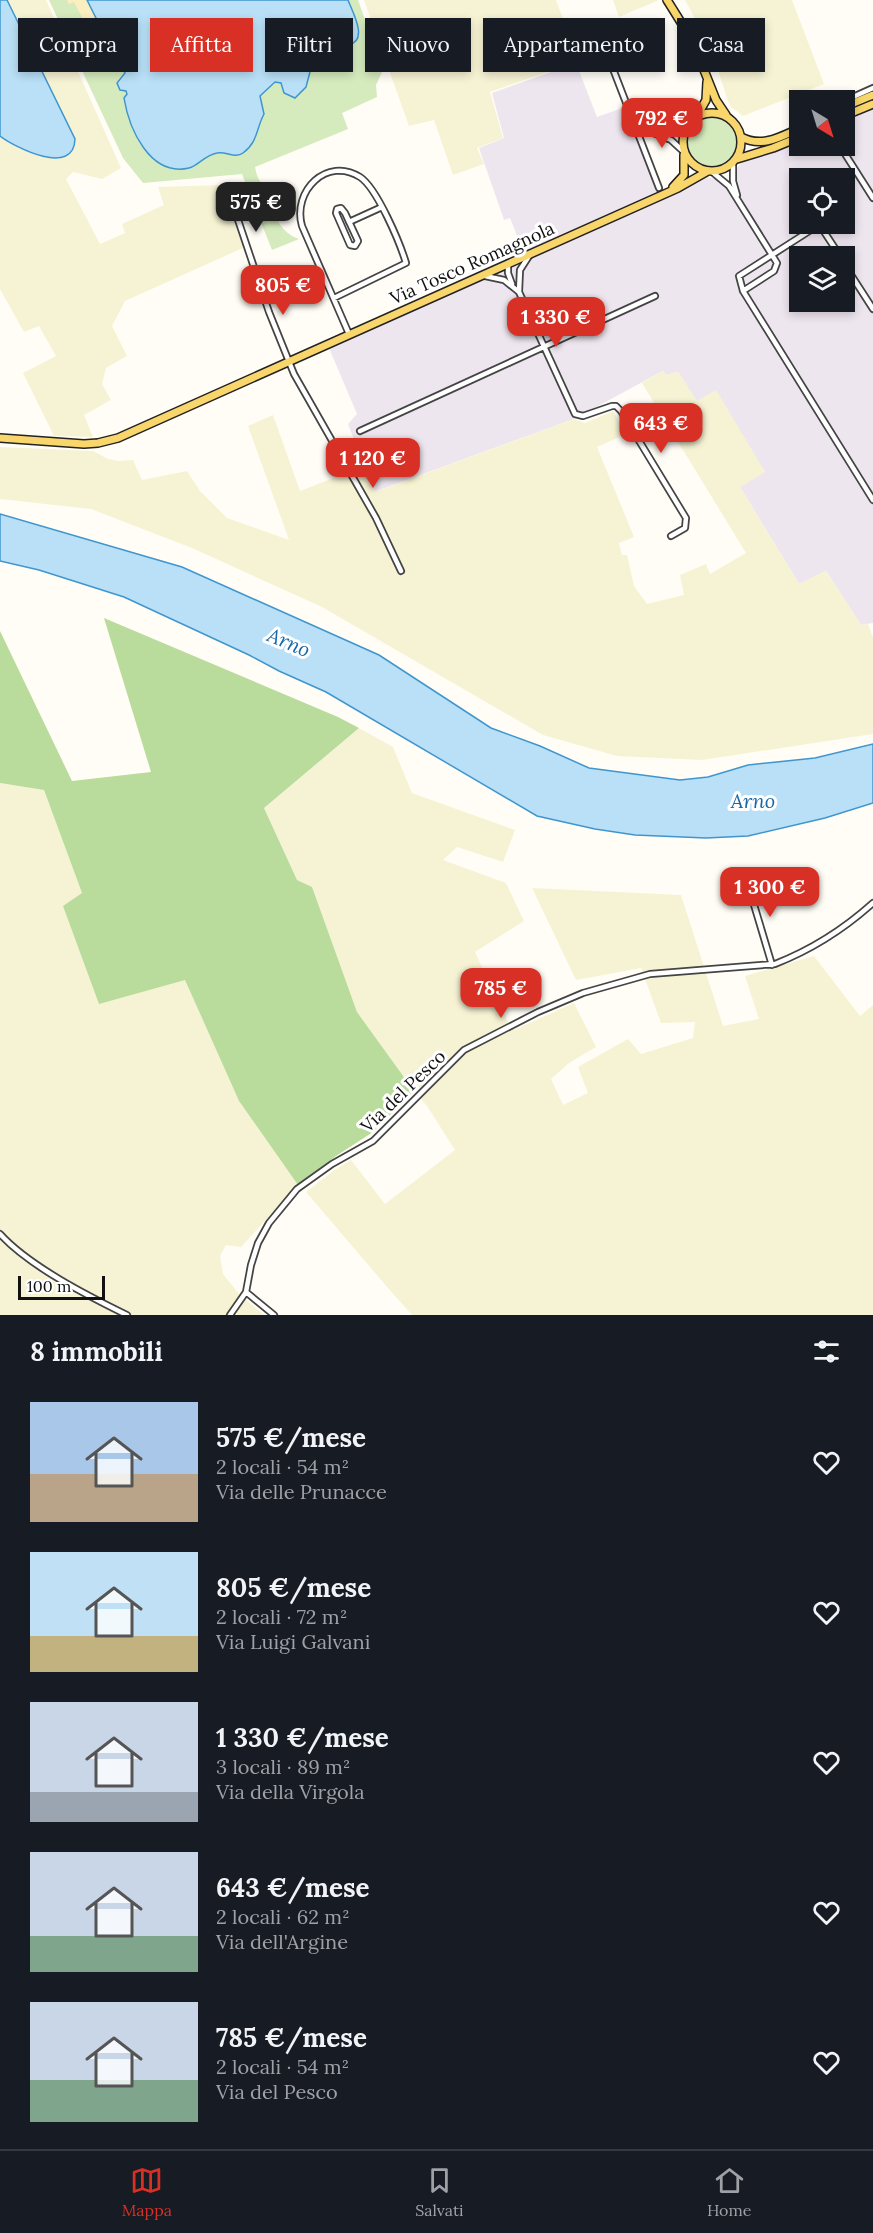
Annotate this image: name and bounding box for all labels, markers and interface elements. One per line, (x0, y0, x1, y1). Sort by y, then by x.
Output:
chip: Compra (18, 18, 138, 72)
chip: Affitta (150, 18, 253, 72)
chip: Filtri (265, 18, 353, 72)
chip: Nuovo (365, 18, 471, 72)
chip: Appartamento (483, 18, 665, 72)
chip: Casa (677, 18, 765, 72)
north arrow (789, 90, 855, 156)
map controls (789, 90, 855, 312)
pin: 792 € (620, 98, 704, 149)
text: 792 € (636, 105, 689, 130)
button: locate (789, 168, 855, 234)
pin: 575 € (214, 182, 298, 233)
text: 575 € (230, 189, 282, 214)
street label: Via Tosco Romagnola (385, 216, 558, 310)
button: layers (789, 246, 855, 312)
pin: 805 € (241, 265, 325, 316)
text: 805 € (255, 272, 311, 297)
pin: 1 330 € (501, 297, 611, 348)
text: 1 330 € (521, 304, 591, 329)
pin: 643 € (619, 403, 703, 454)
text: 643 € (633, 410, 689, 435)
pin: 1 120 € (318, 438, 428, 489)
text: 1 120 € (340, 445, 406, 470)
water label: Arno (263, 621, 314, 662)
water label: Arno (730, 788, 775, 813)
pin: 1 300 € (715, 867, 825, 918)
text: 1 300 € (734, 874, 806, 899)
pin: 785 € (459, 968, 543, 1019)
text: 785 € (474, 975, 528, 1000)
street label: Via del Pesco (355, 1045, 450, 1138)
scale bar (18, 1273, 105, 1300)
text: 100 m (27, 1276, 71, 1296)
text: 8 immobili (30, 1335, 163, 1368)
icon: filters (810, 1335, 843, 1368)
text: 575 €/mese (216, 1421, 366, 1454)
icon: home (78, 1426, 150, 1498)
icon: heart (810, 1446, 843, 1479)
text: 2 locali · 54 m² (216, 1454, 349, 1479)
text: Via delle Prunacce (216, 1479, 387, 1504)
text: 805 €/mese (216, 1571, 371, 1604)
icon: home (78, 1576, 150, 1648)
icon: heart (810, 1596, 843, 1629)
text: 2 locali · 72 m² (216, 1604, 347, 1629)
text: Via Luigi Galvani (216, 1629, 370, 1654)
text: 1 330 €/mese (216, 1721, 389, 1754)
icon: home (78, 1726, 150, 1798)
icon: heart (810, 1746, 843, 1779)
text: 3 locali · 89 m² (216, 1754, 351, 1779)
text: Via della Virgola (216, 1779, 365, 1804)
text: 643 €/mese (216, 1871, 370, 1904)
icon: home (78, 1876, 150, 1948)
icon: heart (810, 1896, 843, 1929)
text: 2 locali · 62 m² (216, 1904, 350, 1929)
text: Via dell'Argine (216, 1929, 348, 1954)
text: 785 €/mese (216, 2021, 367, 2054)
icon: home (78, 2026, 150, 2098)
icon: heart (810, 2046, 843, 2079)
text: 2 locali · 54 m² (216, 2054, 349, 2079)
text: Via del Pesco (216, 2079, 338, 2104)
tab: Mappa (122, 2164, 172, 2220)
tab: Salvati (415, 2164, 464, 2220)
tab: Home (707, 2164, 751, 2220)

